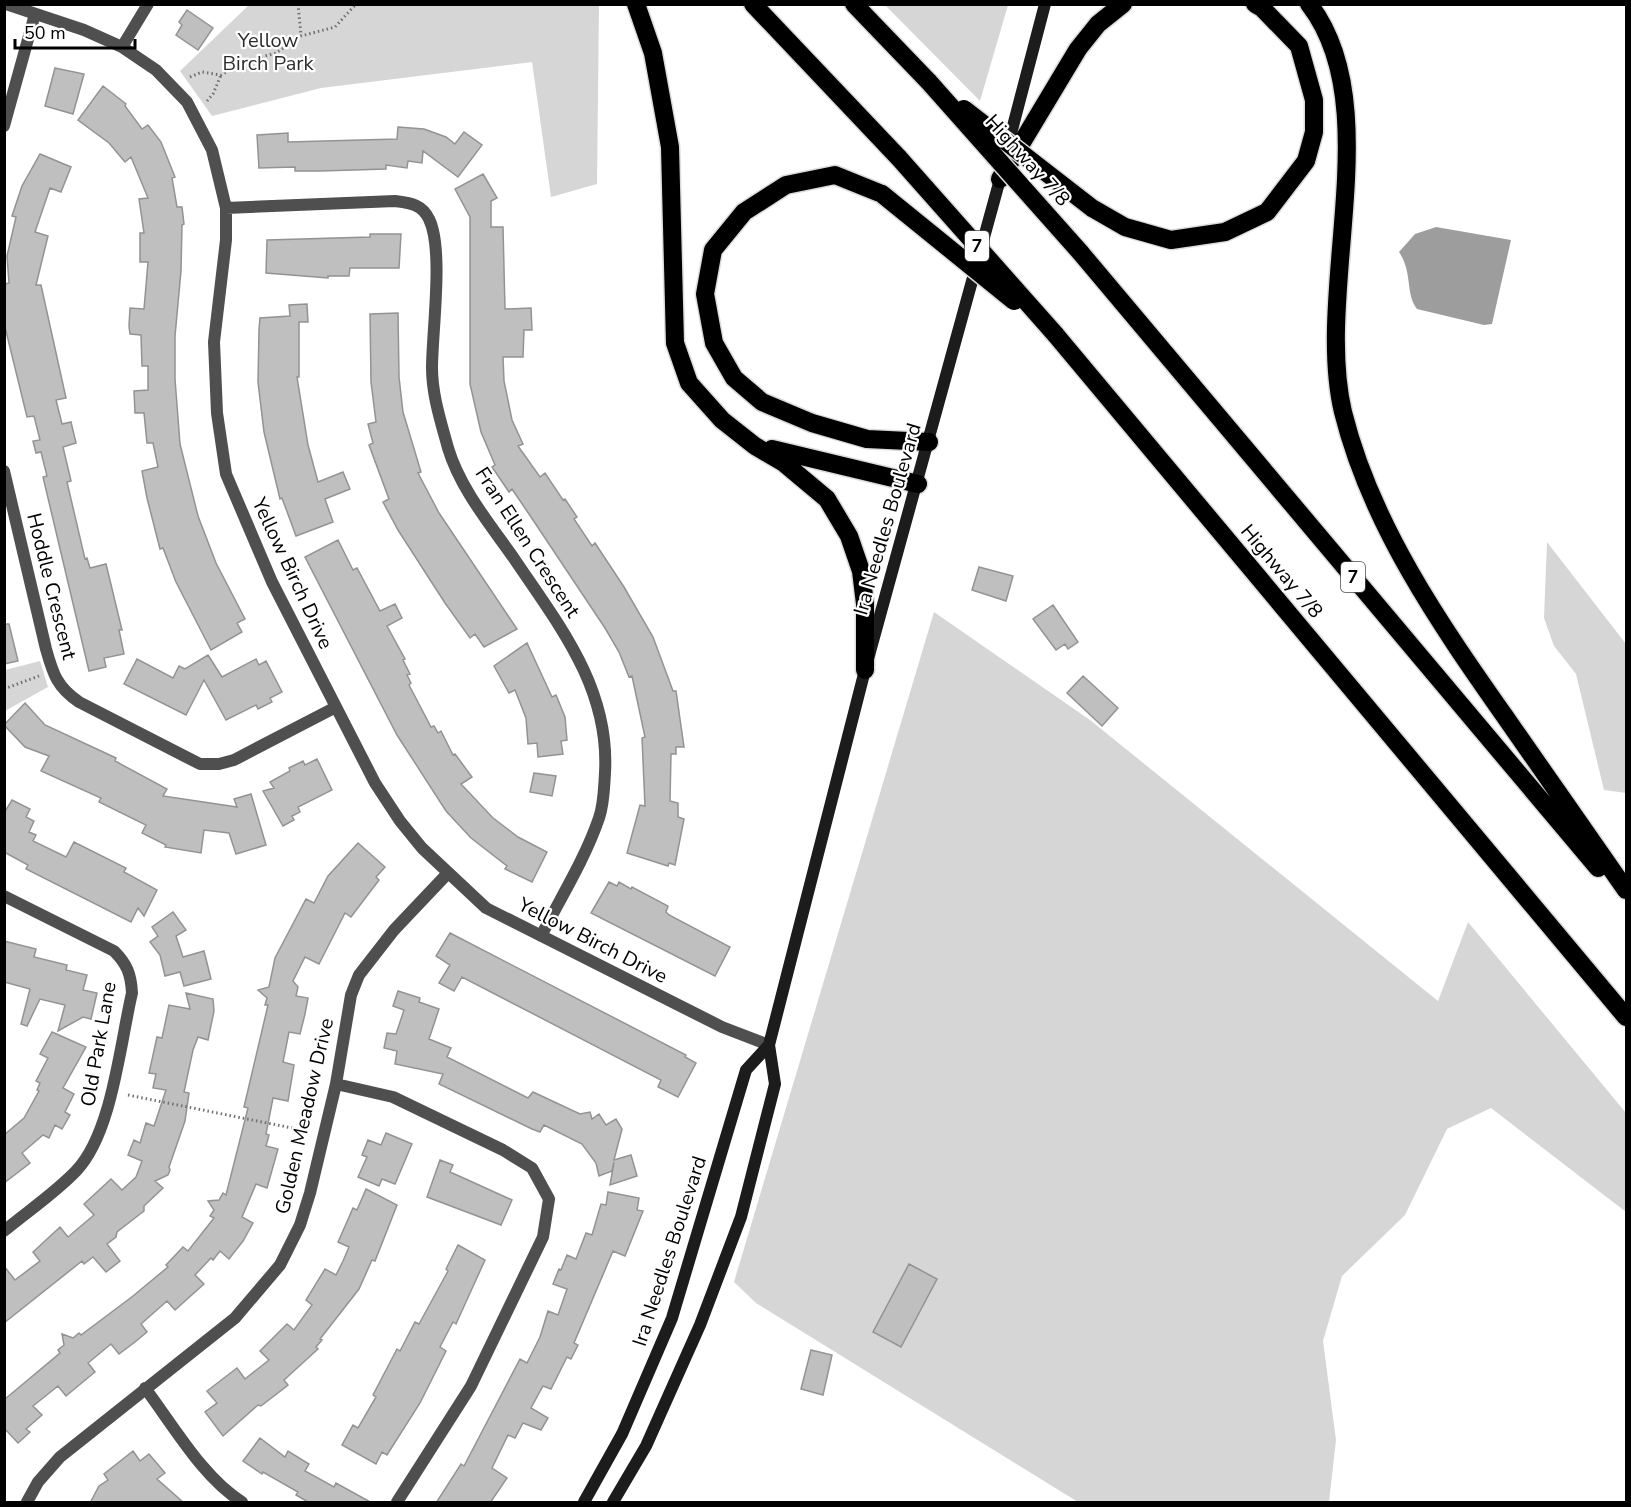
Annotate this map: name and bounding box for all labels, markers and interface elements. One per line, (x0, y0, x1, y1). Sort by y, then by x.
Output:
scale bar (15, 12, 135, 50)
text: 50 m (24, 21, 66, 45)
park label: Yellow Birch Park (223, 27, 314, 77)
street label: Highway 7/8 (979, 109, 1076, 212)
road number: 7 (965, 231, 989, 261)
street label: Ira Needles Boulevard (847, 420, 928, 618)
street label: Fran Ellen Crescent (469, 462, 587, 624)
street label: Yellow Birch Drive (245, 492, 339, 653)
street label: Hoddle Crescent (20, 510, 83, 663)
street label: Highway 7/8 (1234, 519, 1329, 624)
road number: 7 (1341, 562, 1365, 592)
street label: Yellow Birch Drive (513, 891, 672, 990)
street label: Old Park Lane (74, 979, 123, 1109)
street label: Golden Meadow Drive (269, 1015, 340, 1217)
street label: Ira Needles Boulevard (626, 1153, 713, 1350)

